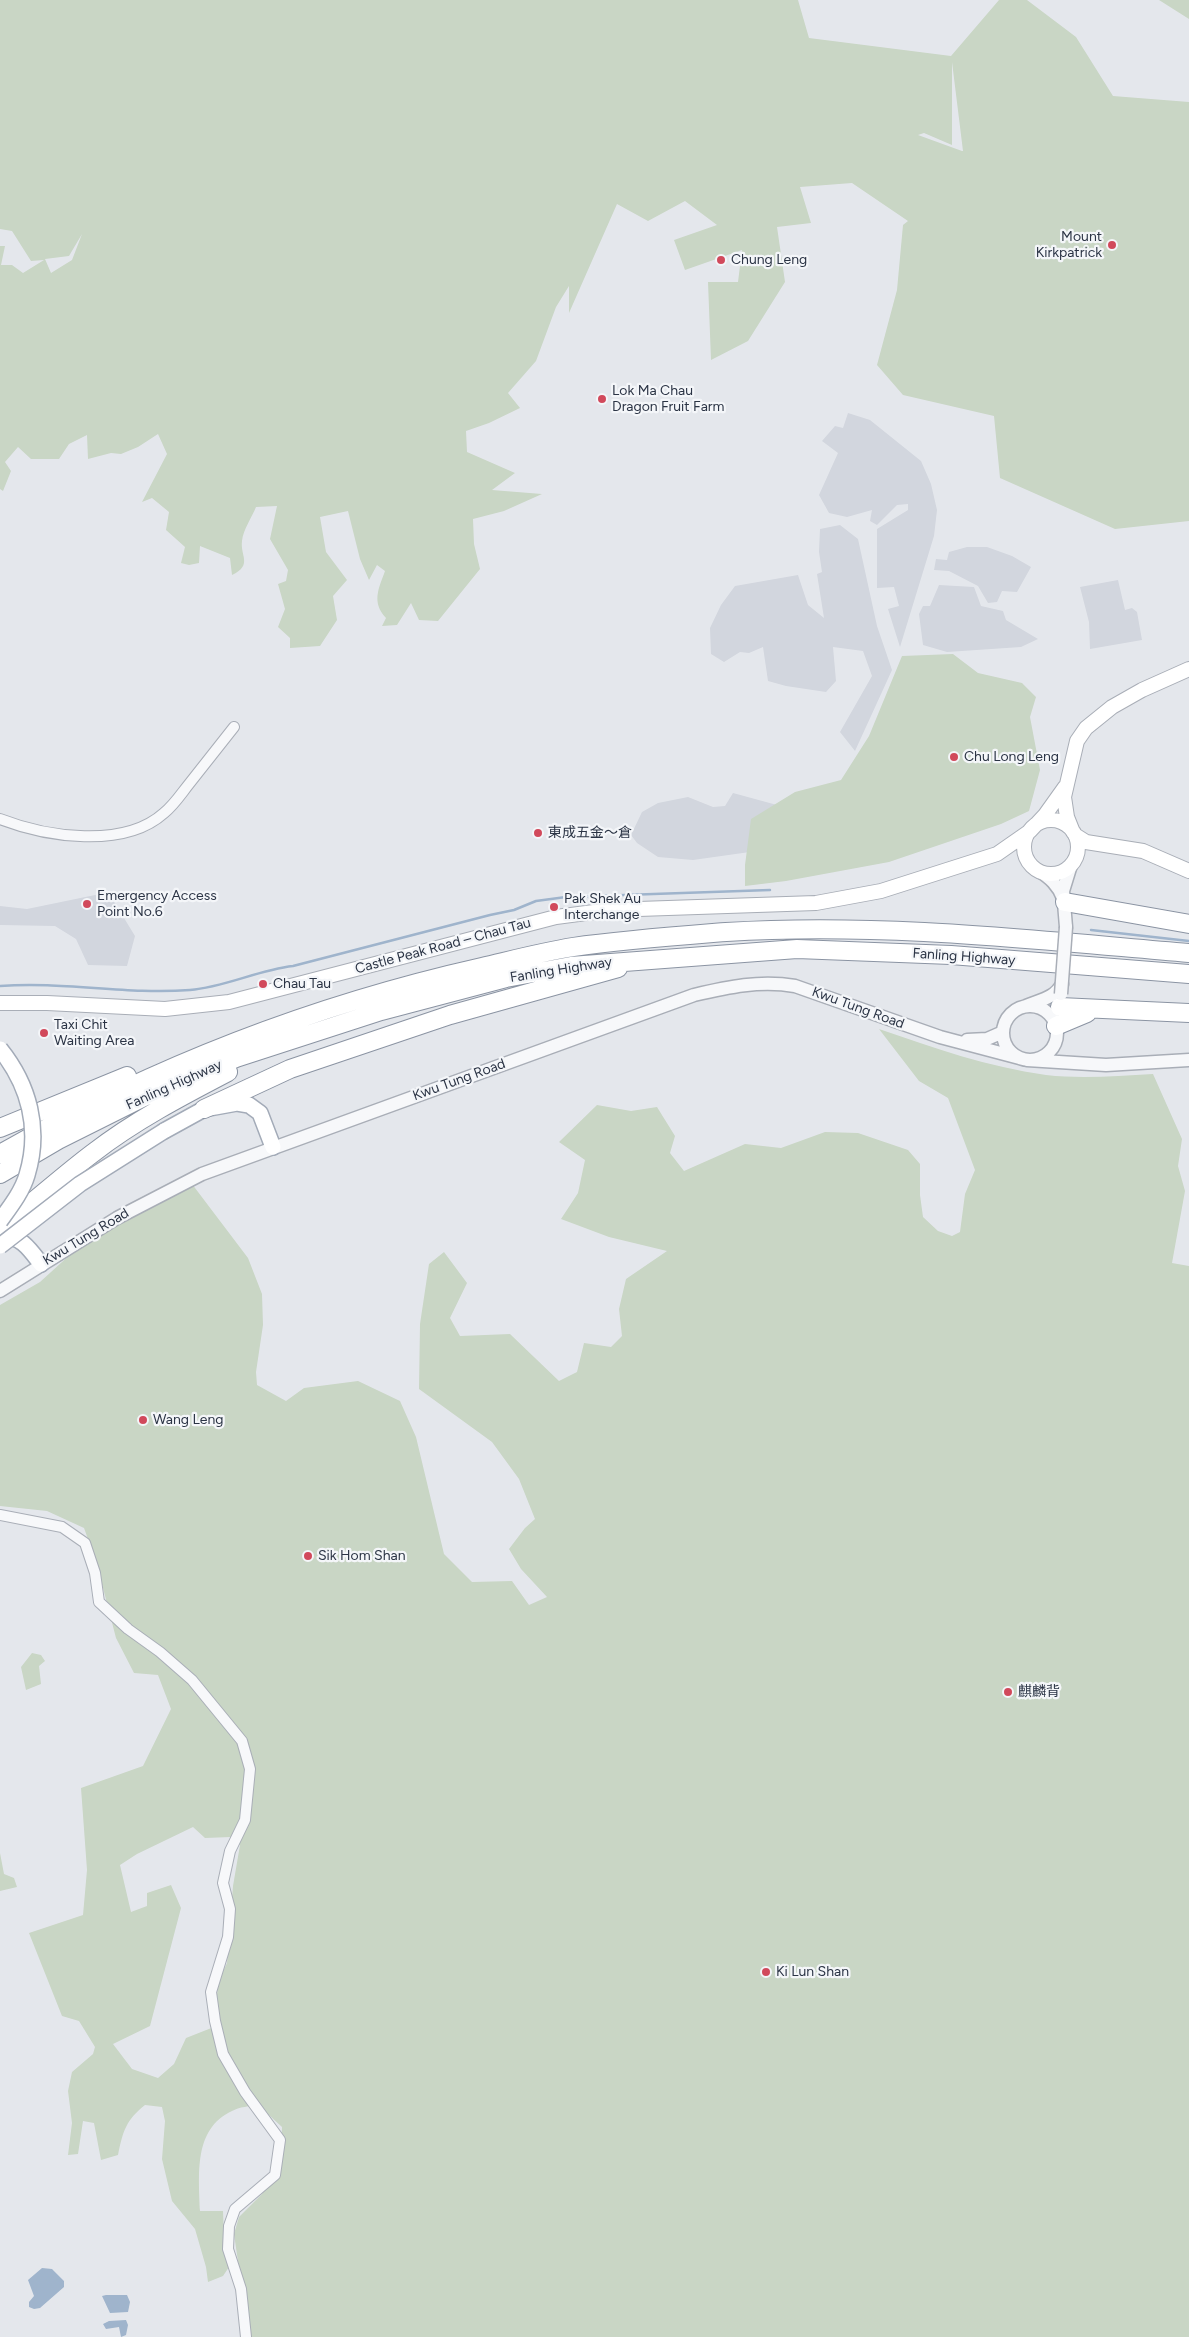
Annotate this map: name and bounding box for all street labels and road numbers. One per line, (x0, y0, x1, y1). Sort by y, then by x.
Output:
street label: Castle Peak Road – Chau Tau (353, 914, 533, 978)
street label: Fanling Highway (912, 945, 1016, 969)
street label: Fanling Highway (509, 954, 613, 986)
street label: Kwu Tung Road (809, 983, 907, 1033)
street label: Kwu Tung Road (410, 1055, 508, 1105)
street label: Fanling Highway (123, 1056, 225, 1114)
street label: Kwu Tung Road (40, 1205, 132, 1269)

